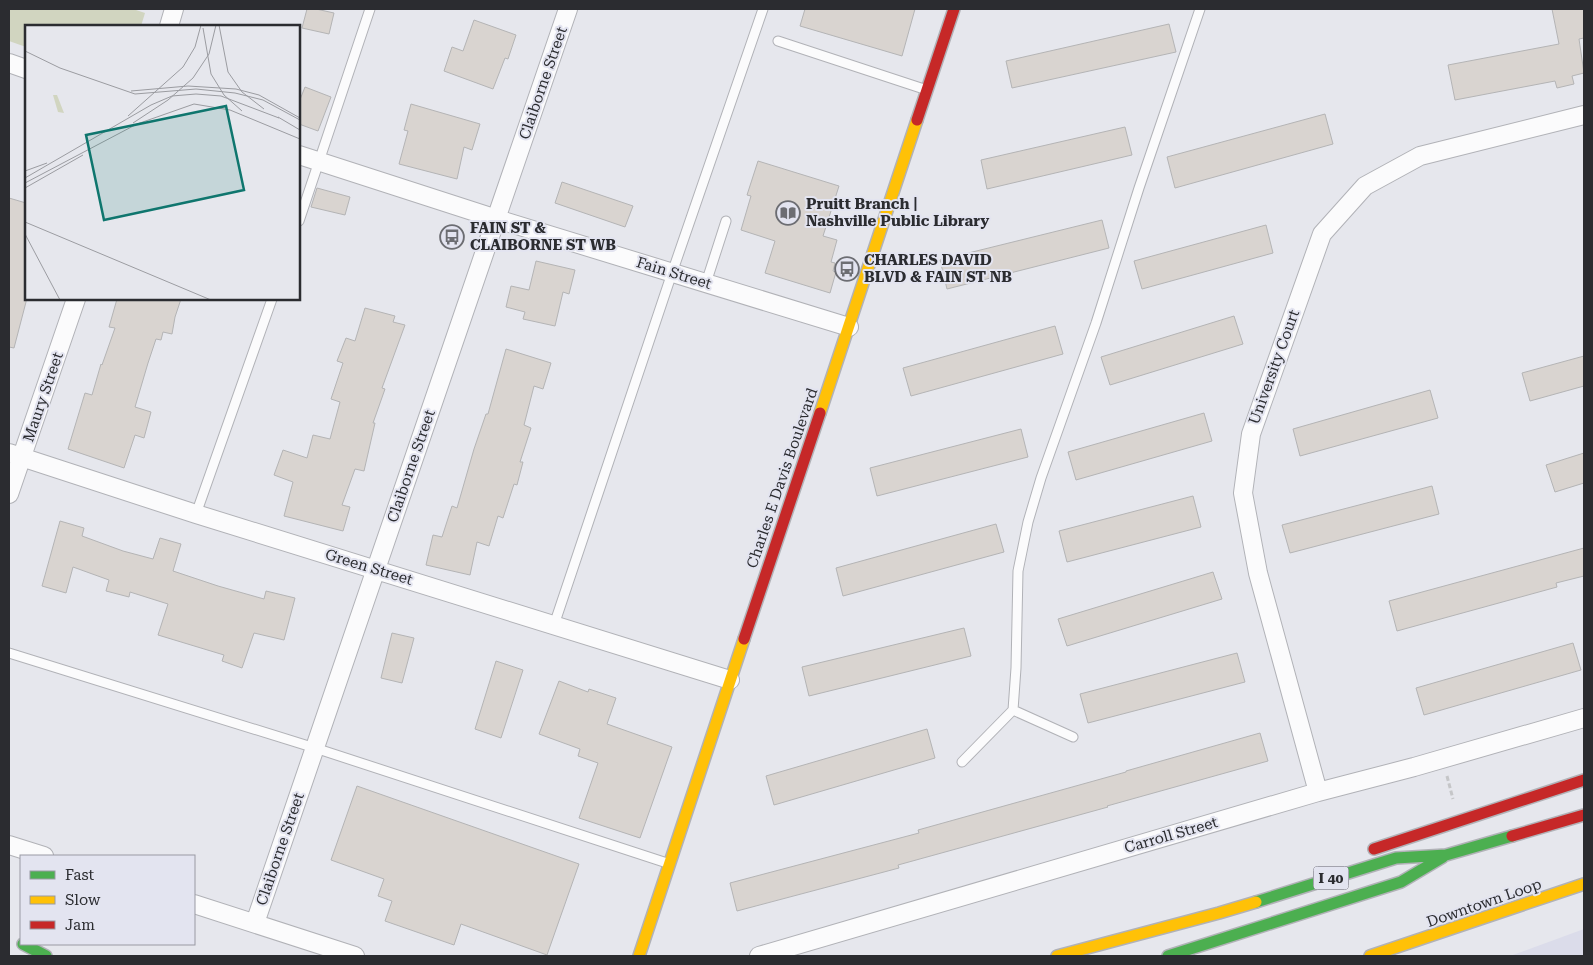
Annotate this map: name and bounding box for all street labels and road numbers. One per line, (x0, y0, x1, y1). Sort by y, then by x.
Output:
street label: Claiborne Street (515, 24, 571, 142)
street label: Fain Street (634, 253, 714, 293)
street label: University Court (1245, 307, 1303, 427)
street label: Maury Street (19, 349, 67, 444)
street label: Charles E Davis Boulevard (743, 385, 821, 570)
street label: Claiborne Street (383, 407, 439, 525)
street label: Green Street (323, 545, 415, 589)
street label: Claiborne Street (252, 790, 308, 908)
street label: Carroll Street (1122, 813, 1220, 857)
road number: I 40 (1314, 866, 1348, 890)
street label: Downtown Loop (1424, 875, 1544, 931)

